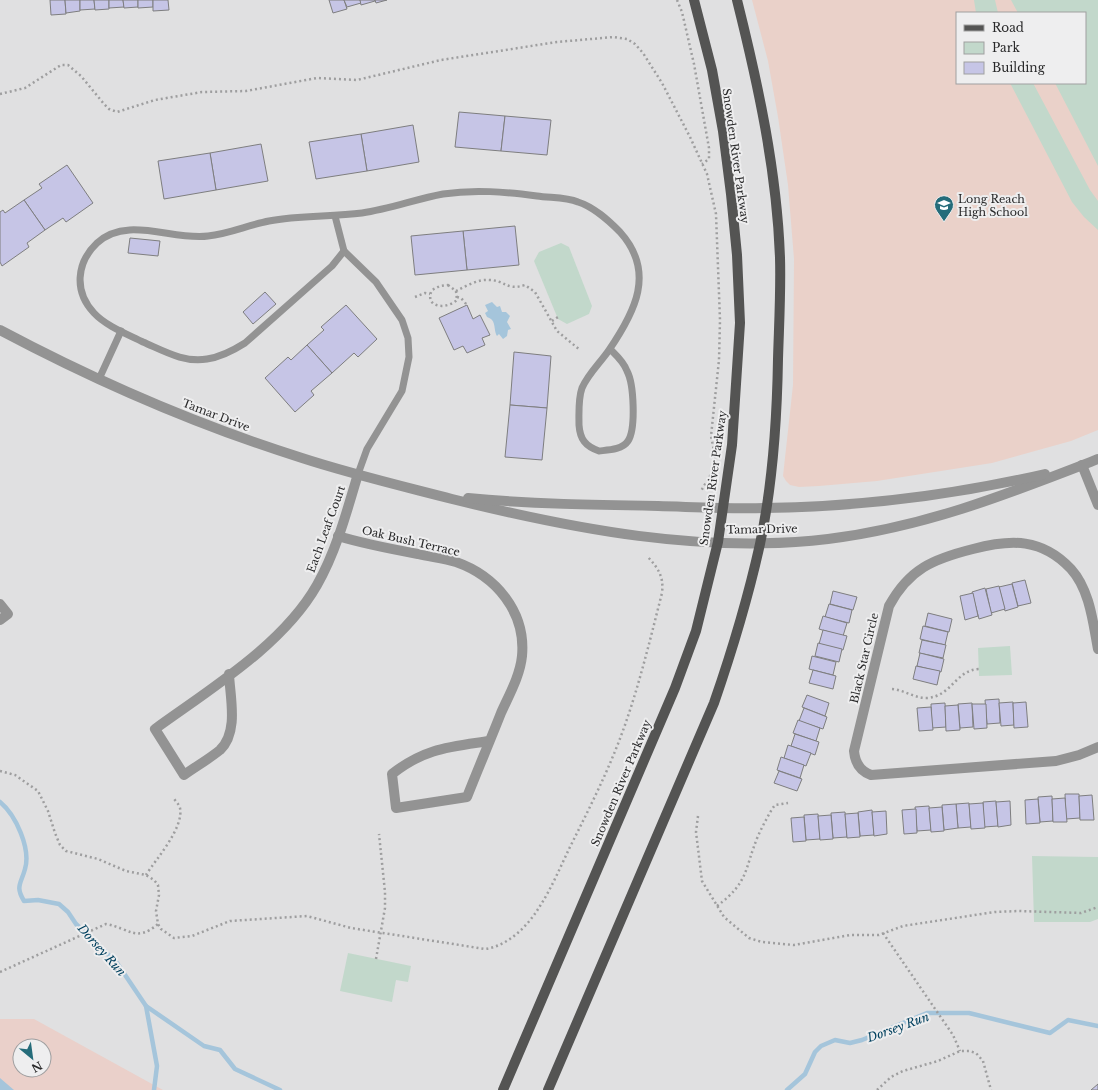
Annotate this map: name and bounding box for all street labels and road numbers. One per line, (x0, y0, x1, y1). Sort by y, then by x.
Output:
street label: Snowden River Parkway (720, 88, 752, 224)
street label: Tamar Drive (180, 396, 252, 434)
street label: Snowden River Parkway (697, 410, 729, 546)
street label: Each Leaf Court (304, 483, 349, 574)
street label: Tamar Drive (726, 521, 798, 537)
street label: Oak Bush Terrace (361, 523, 461, 559)
street label: Black Star Circle (847, 611, 881, 705)
street label: Snowden River Parkway (588, 718, 654, 848)

